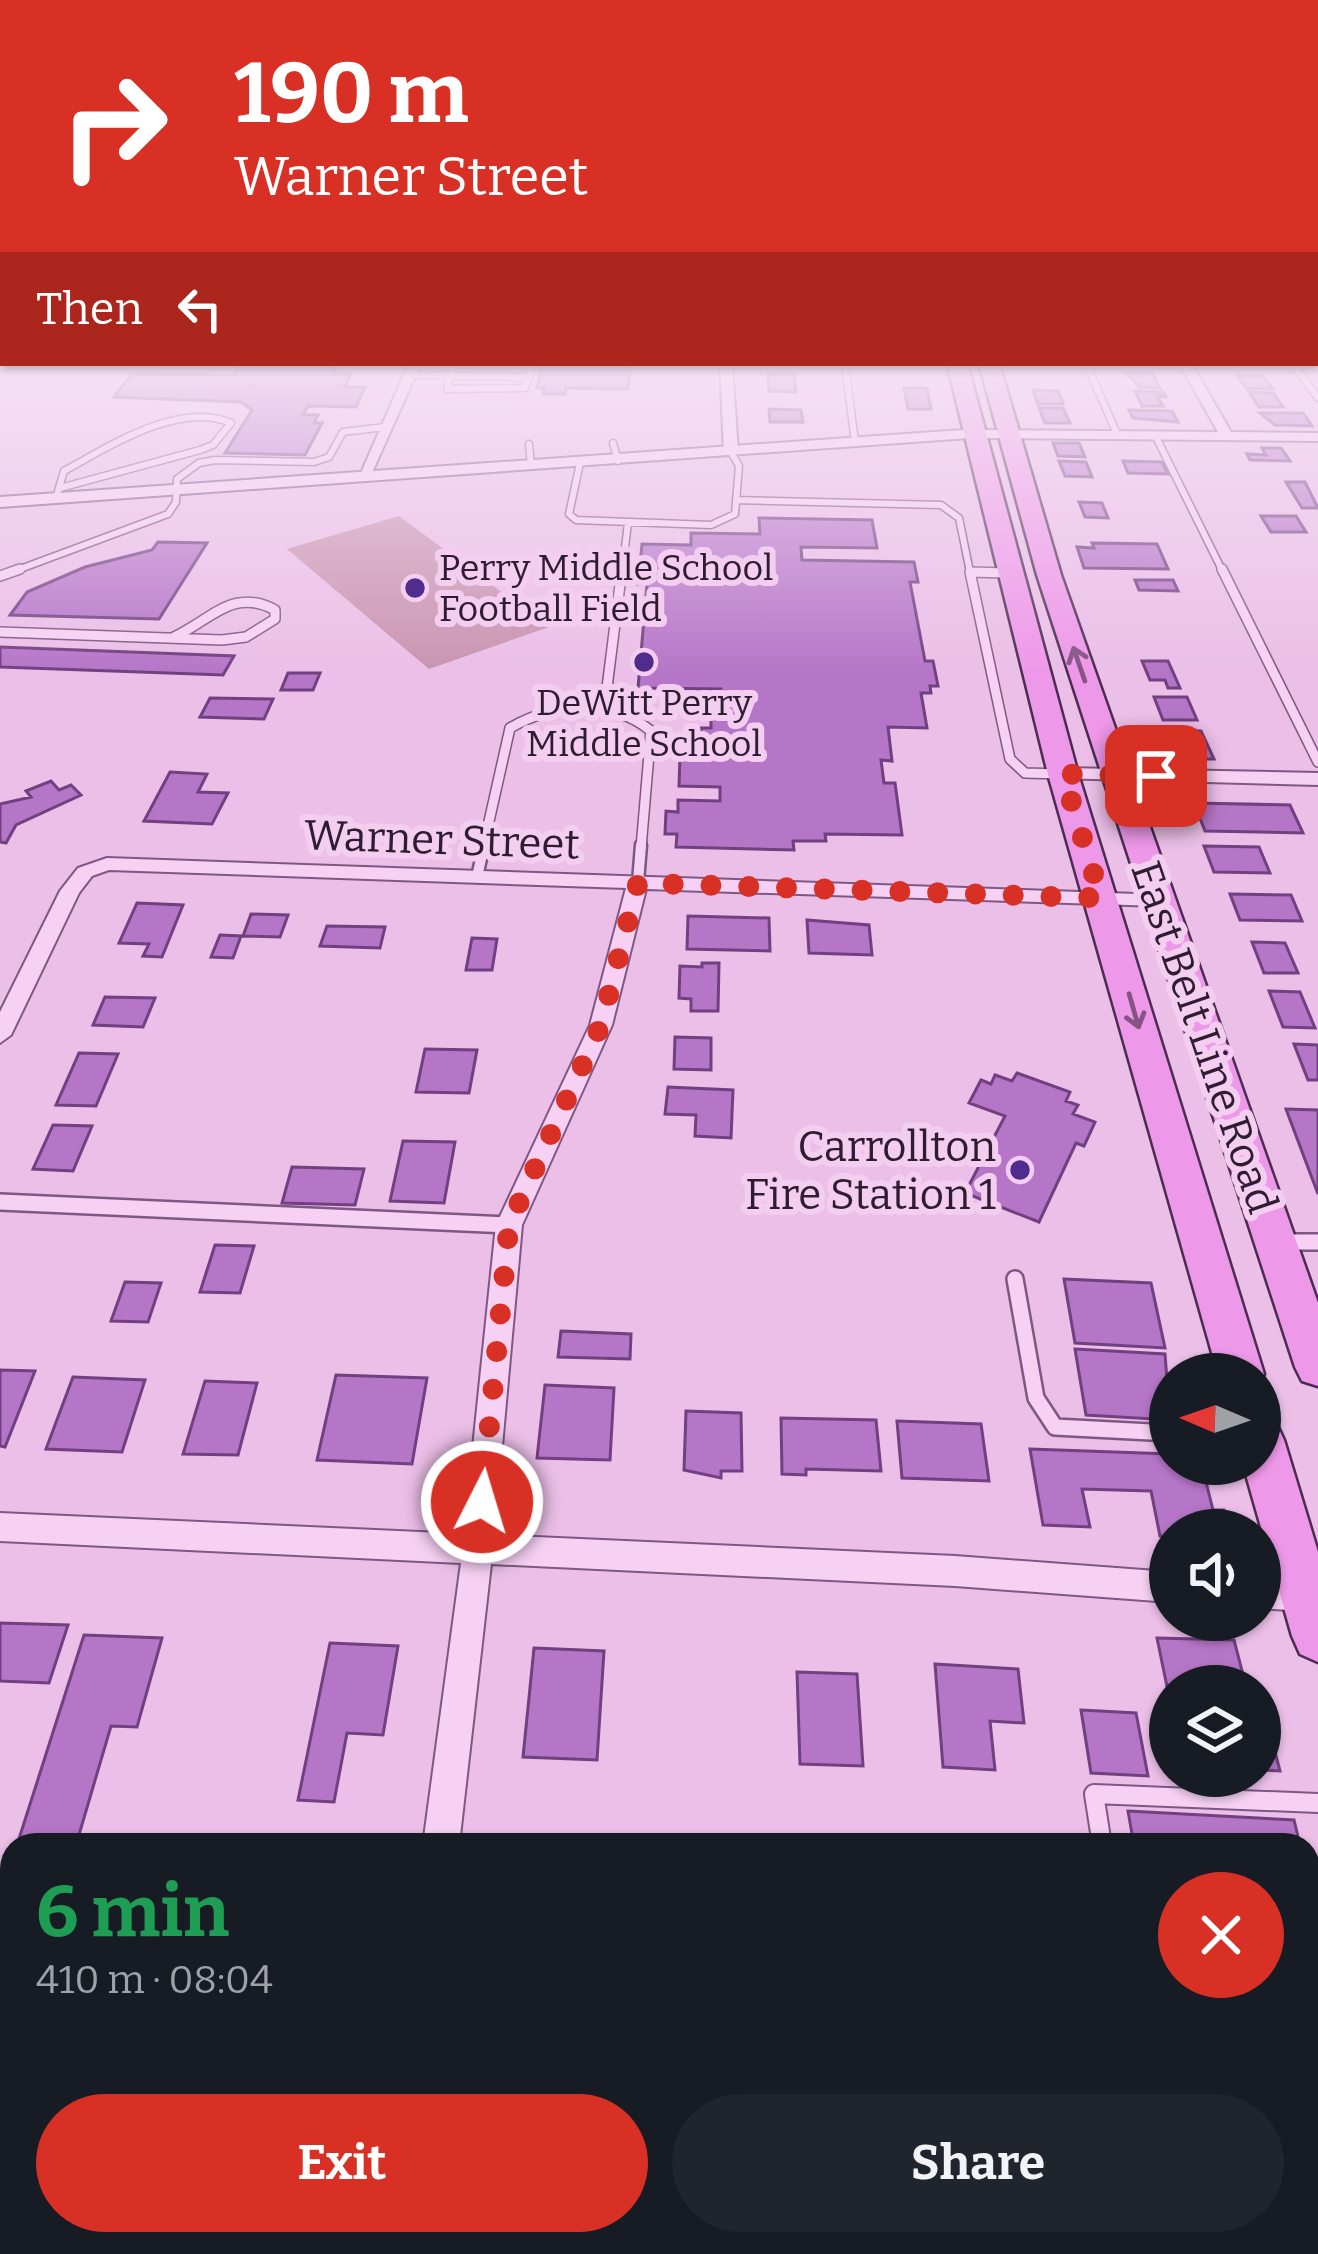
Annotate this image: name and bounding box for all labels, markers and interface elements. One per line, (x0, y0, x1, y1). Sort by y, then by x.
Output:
text: 190 m (234, 43, 469, 144)
icon: right (36, 48, 192, 204)
text: Warner Street (234, 145, 588, 209)
icon: left (167, 276, 233, 342)
text: Then (36, 282, 143, 336)
place label: Perry Middle School Football Field (439, 546, 773, 631)
marker: Perry Middle School Football Field (402, 575, 428, 601)
one-way arrow (1067, 646, 1088, 683)
marker: DeWitt Perry Middle School (631, 649, 657, 675)
place label: DeWitt Perry Middle School (526, 681, 762, 766)
pin (1105, 725, 1207, 827)
icon: arrive (1123, 743, 1189, 809)
street label: Warner Street (303, 810, 581, 870)
street label: East Belt Line Road (1120, 855, 1288, 1220)
one-way arrow (1124, 991, 1146, 1029)
place label: Carrollton Fire Station 1 (745, 1122, 996, 1220)
marker: Carrollton Fire Station 1 (1007, 1157, 1033, 1183)
north arrow (1149, 1353, 1281, 1485)
map controls (1149, 1353, 1281, 1797)
position arrow (419, 1439, 545, 1565)
button: sound (1149, 1509, 1281, 1641)
button: layers (1149, 1665, 1281, 1797)
text: 6 min (36, 1869, 229, 1955)
button: close (1158, 1872, 1284, 1998)
text: 410 m · 08:04 (36, 1957, 273, 2003)
button: Exit (36, 2094, 648, 2232)
button: Share (672, 2094, 1284, 2232)

